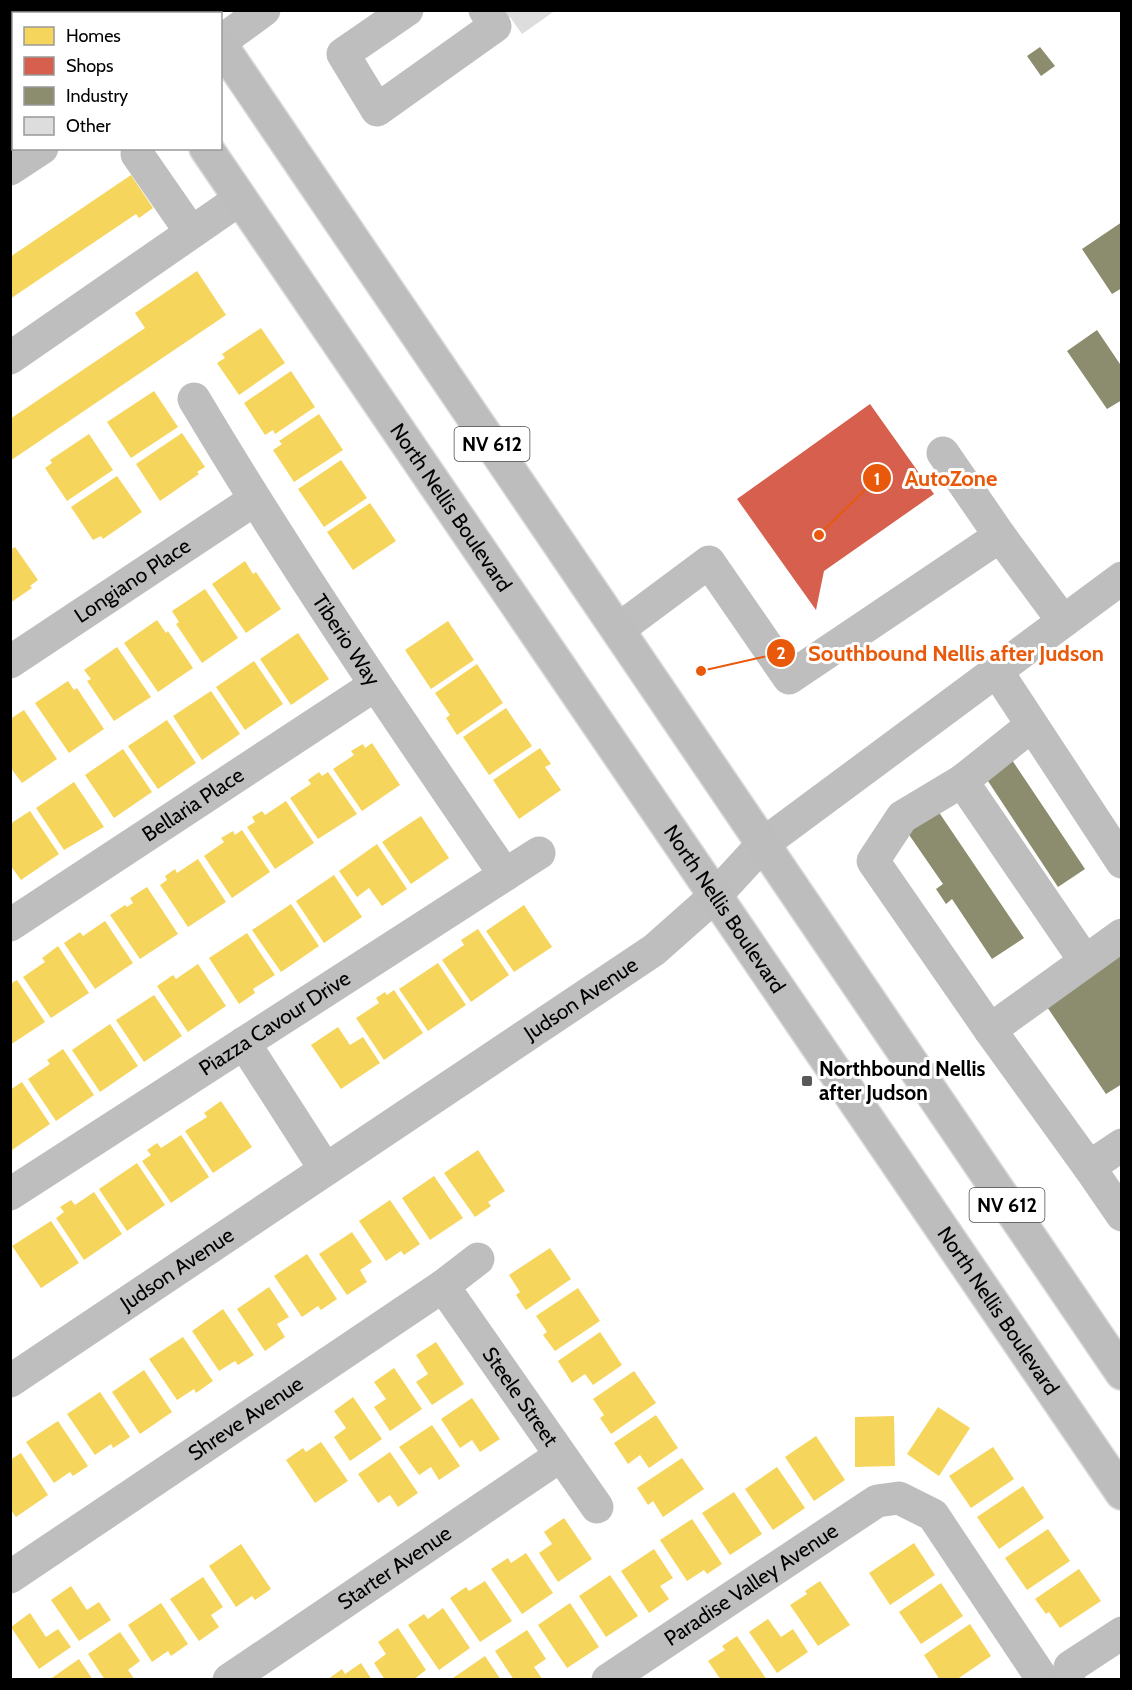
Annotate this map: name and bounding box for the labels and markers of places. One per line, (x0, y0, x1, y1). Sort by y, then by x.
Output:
callout: AutoZone (862, 458, 1009, 498)
callout: Southbound Nellis after Judson (766, 633, 1116, 673)
place label: Northbound Nellis after Judson (819, 1056, 986, 1105)
marker: Northbound Nellis after Judson (800, 1074, 814, 1088)

